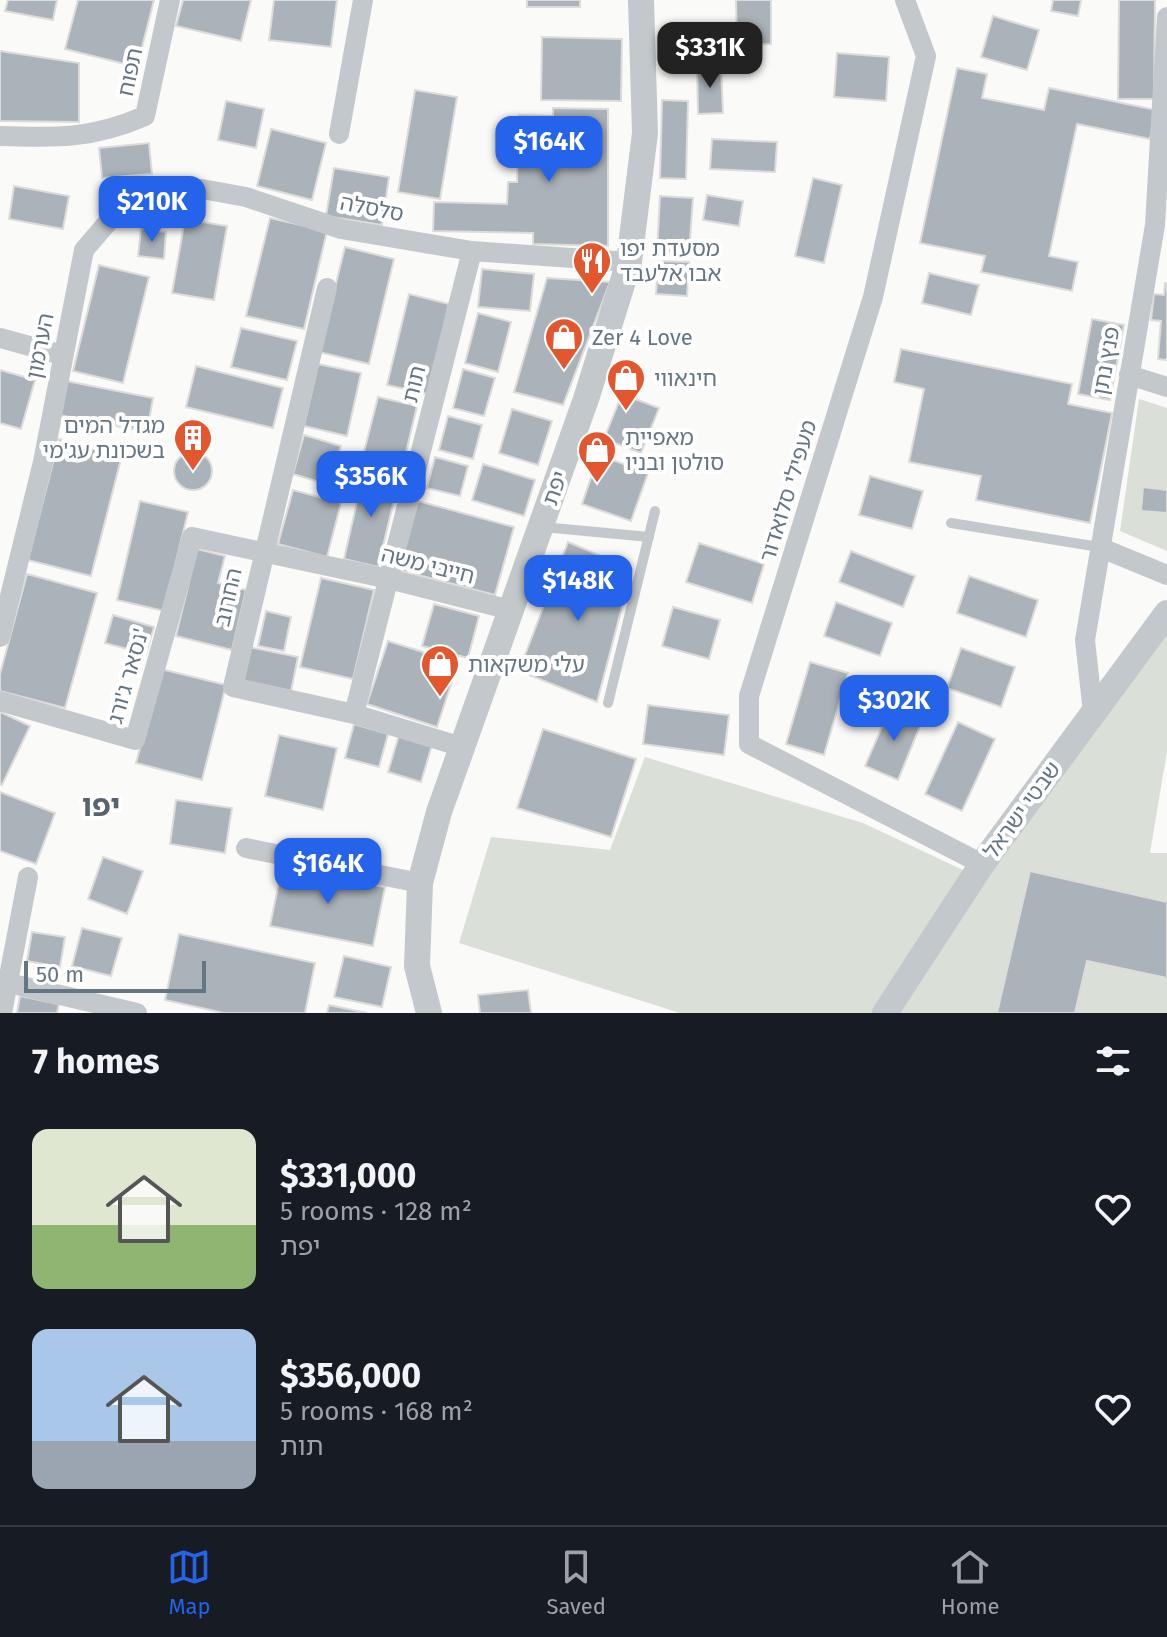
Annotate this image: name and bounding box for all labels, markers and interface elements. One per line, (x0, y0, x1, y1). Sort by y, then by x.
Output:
pin: $331K (654, 22, 766, 90)
text: $331K (675, 32, 745, 63)
street label: תפוח (112, 45, 148, 99)
pin: $164K (493, 116, 605, 184)
text: $164K (513, 126, 585, 157)
pin: $210K (96, 176, 208, 244)
text: $210K (117, 186, 187, 217)
street label: סלסלה (338, 189, 406, 227)
place label: מסעדת יפו אבו אלעבד (620, 235, 722, 287)
restaurant icon: מסעדת יפו אבו אלעבד (571, 240, 613, 295)
street label: הערמון (20, 311, 60, 381)
shop icon: Zer 4 Love (543, 316, 585, 371)
place label: Zer 4 Love (592, 324, 693, 351)
street label: פנץ נתן (1087, 324, 1125, 398)
shop icon: חינאווי (605, 357, 647, 412)
street label: תות (396, 363, 432, 405)
place label: חינאווי (654, 365, 717, 392)
place label: מגדל המים בשכונת עג'מי (43, 412, 165, 464)
building icon: מגדל המים בשכונת עג'מי (172, 417, 214, 472)
street label: מעפילי סלואדור (754, 417, 822, 565)
place label: מאפיית סולטן ובניו (625, 424, 724, 476)
shop icon: מאפיית סולטן ובניו (576, 429, 618, 484)
pin: $356K (315, 451, 427, 519)
text: $356K (335, 461, 407, 492)
street label: יפת (536, 467, 574, 509)
street label: חייבי משה (378, 540, 478, 590)
pin: $148K (522, 555, 634, 623)
street label: החרוב (208, 565, 248, 629)
text: $148K (542, 565, 614, 596)
street label: נסאר ג'ורג' (102, 625, 154, 727)
shop icon: עלי משקאות (419, 643, 461, 698)
place label: עלי משקאות (468, 651, 585, 678)
pin: $302K (838, 675, 950, 743)
text: $302K (858, 685, 930, 716)
street label: שבטי ישראל (978, 756, 1066, 864)
district label: יפו (82, 788, 120, 824)
pin: $164K (272, 838, 384, 906)
text: $164K (292, 848, 364, 879)
scale bar (24, 957, 206, 993)
text: 50 m (36, 961, 84, 988)
icon: filters (1091, 1039, 1135, 1083)
text: 7 homes (32, 1041, 159, 1082)
text: $331,000 (280, 1155, 416, 1196)
icon: home (96, 1161, 192, 1257)
icon: heart (1091, 1187, 1135, 1231)
text: 5 rooms · 128 m² (280, 1196, 472, 1227)
text: יפת (280, 1231, 321, 1262)
text: $356,000 (280, 1355, 421, 1396)
icon: home (96, 1361, 192, 1457)
icon: heart (1091, 1387, 1135, 1431)
text: 5 rooms · 168 m² (280, 1396, 473, 1427)
text: תות (280, 1431, 323, 1462)
tab: Map (167, 1545, 211, 1620)
tab: Saved (546, 1545, 606, 1620)
tab: Home (941, 1545, 1000, 1620)

